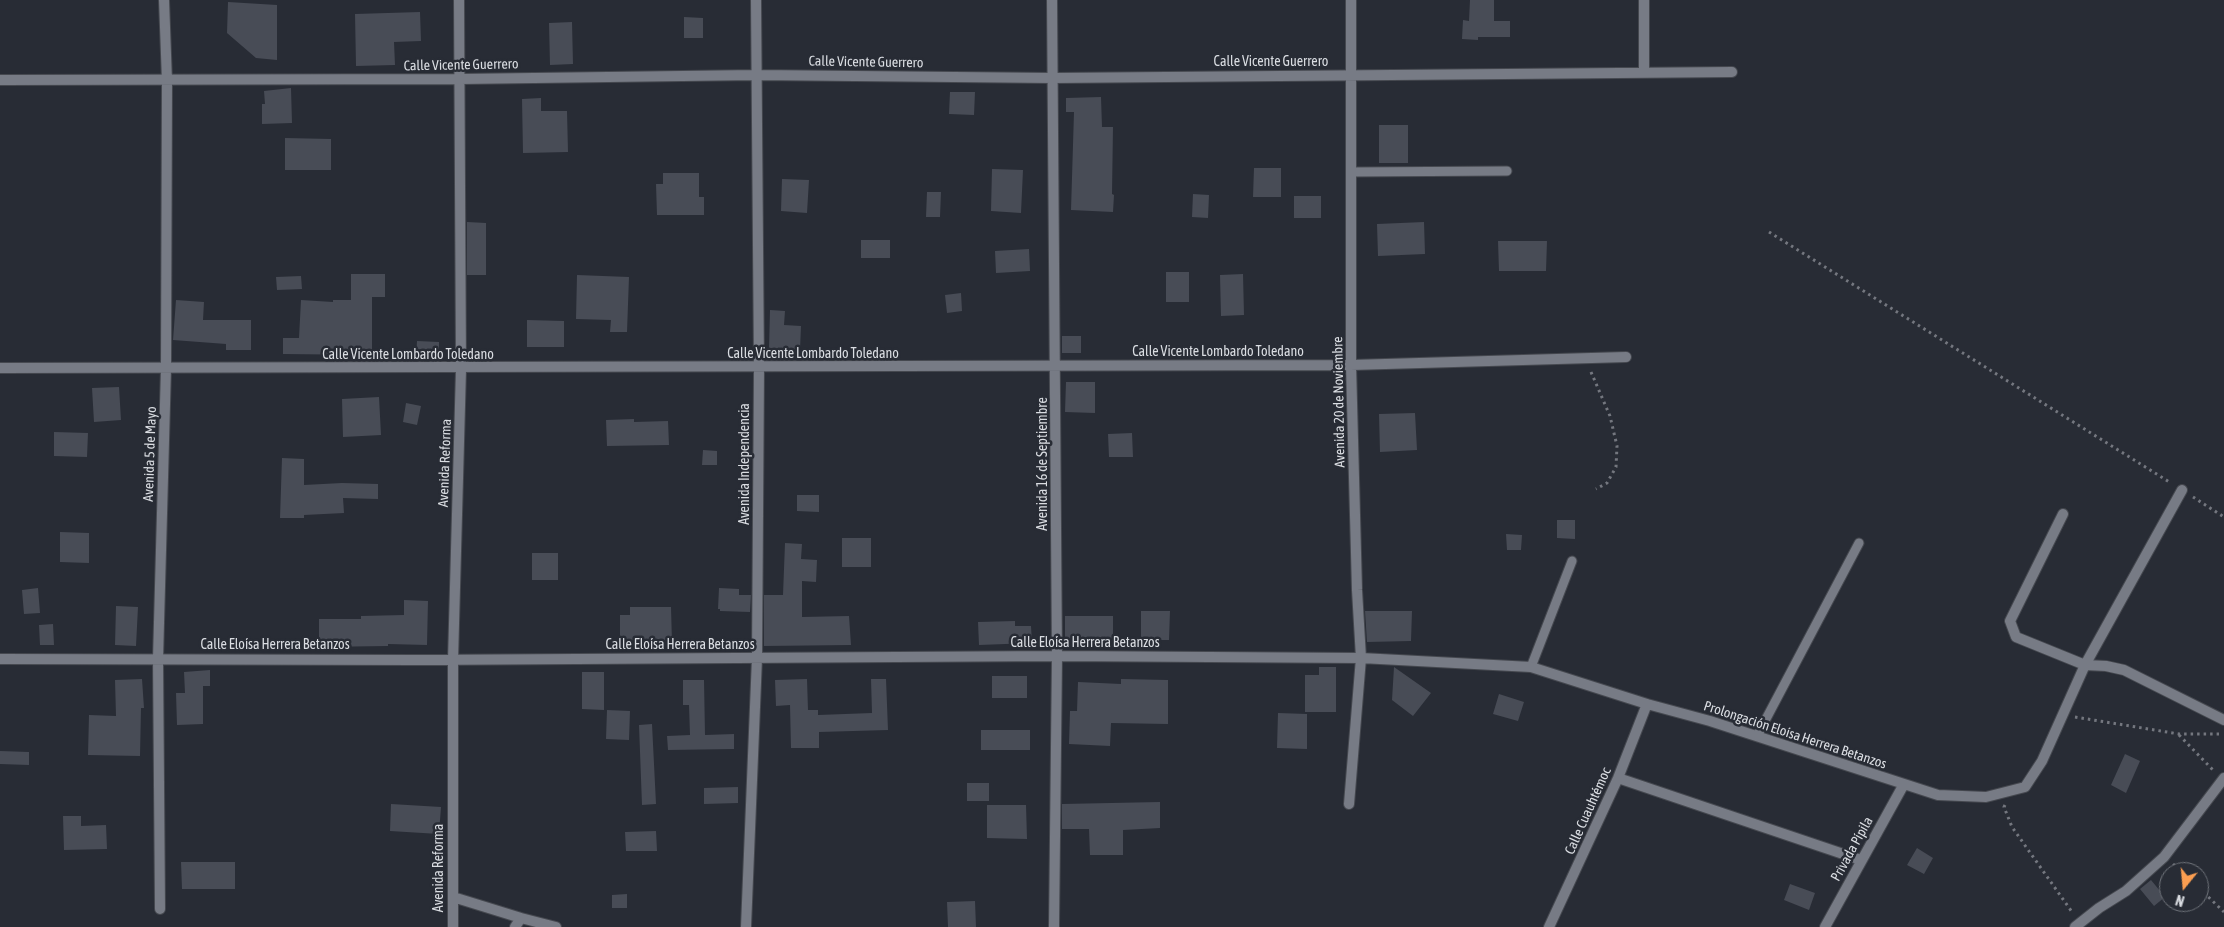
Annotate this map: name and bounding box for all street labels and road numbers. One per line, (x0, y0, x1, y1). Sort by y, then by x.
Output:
street label: Calle Vicente Guerrero (808, 53, 924, 71)
street label: Calle Vicente Guerrero (1214, 54, 1328, 70)
street label: Calle Vicente Guerrero (403, 56, 519, 74)
street label: Avenida 20 de Noviembre (1329, 336, 1349, 468)
street label: Calle Vicente Lombardo Toledano (1132, 344, 1304, 360)
street label: Calle Vicente Lombardo Toledano (727, 346, 899, 362)
street label: Calle Vicente Lombardo Toledano (322, 347, 494, 363)
street label: Avenida 16 de Septiembre (1035, 397, 1051, 531)
street label: Avenida Independencia (737, 403, 753, 525)
street label: Avenida 5 de Mayo (140, 406, 160, 502)
street label: Avenida Reforma (435, 419, 455, 507)
street label: Calle Eloísa Herrera Betanzos (1010, 635, 1160, 651)
street label: Calle Eloísa Herrera Betanzos (200, 637, 350, 653)
street label: Calle Eloísa Herrera Betanzos (605, 637, 755, 653)
street label: Prolongación Eloísa Herrera Betanzos (1701, 697, 1889, 773)
street label: Calle Cuauhtémoc (1561, 765, 1615, 857)
street label: Privada Pípila (1827, 814, 1877, 884)
street label: Avenida Reforma (431, 824, 447, 912)

